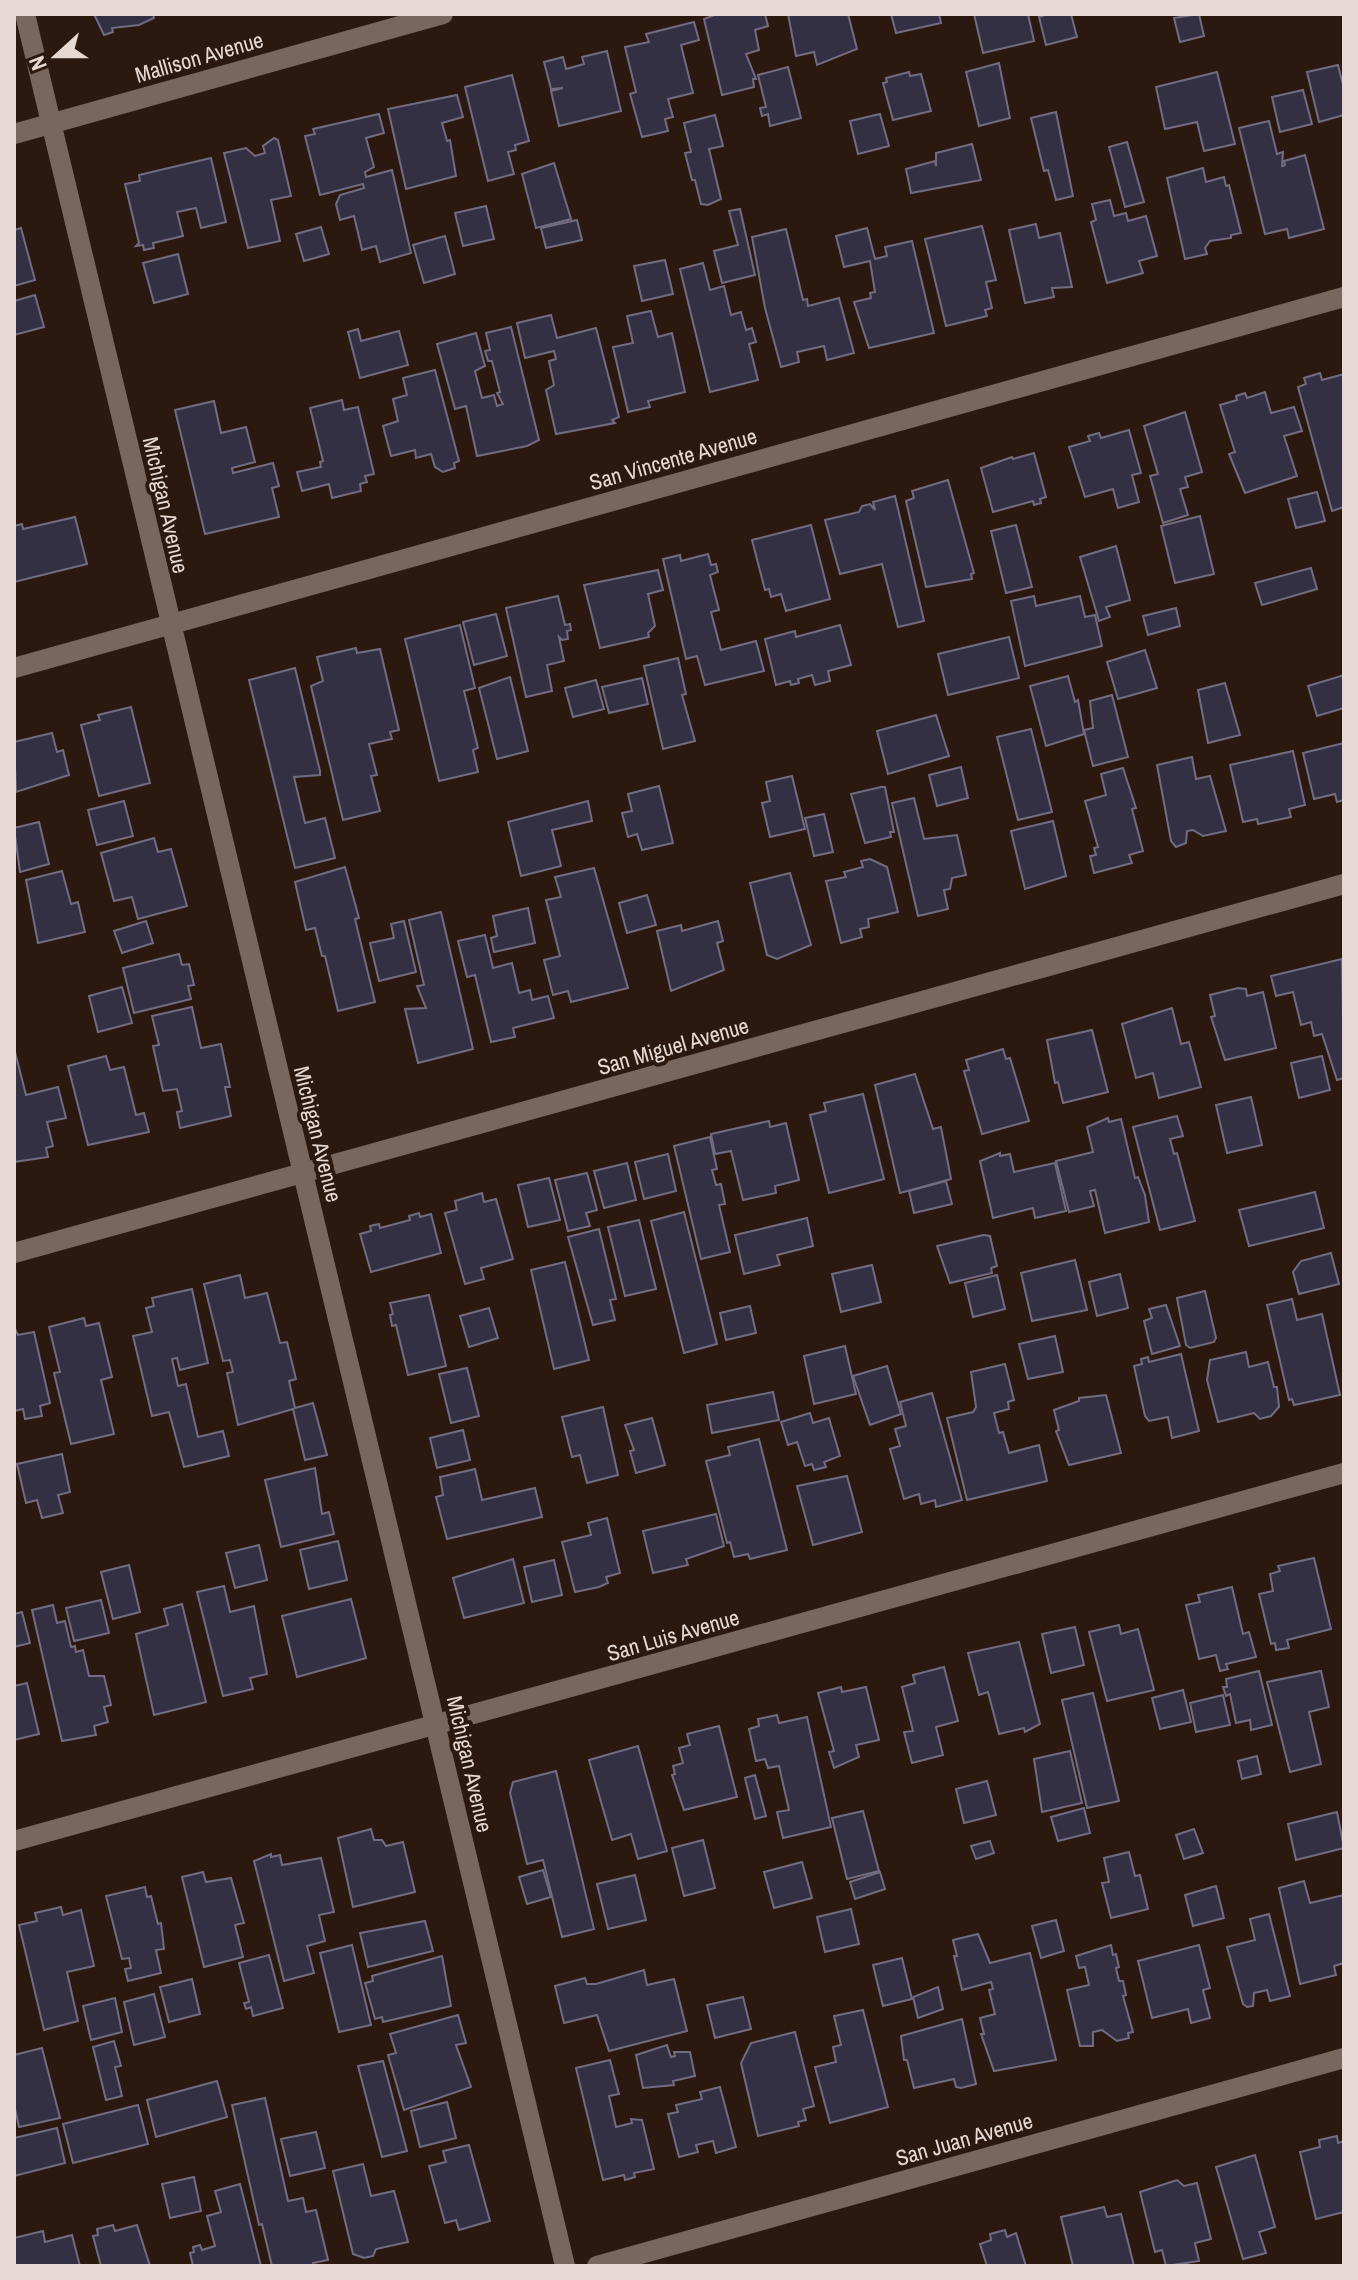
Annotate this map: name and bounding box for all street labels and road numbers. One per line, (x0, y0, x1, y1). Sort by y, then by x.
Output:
street label: Mallison Avenue (131, 24, 267, 90)
street label: San Vincente Avenue (586, 421, 760, 497)
street label: Michigan Avenue (136, 434, 196, 576)
street label: San Miguel Avenue (594, 1010, 752, 1082)
street label: Michigan Avenue (287, 1063, 349, 1205)
street label: San Luis Avenue (603, 1602, 743, 1668)
street label: Michigan Avenue (440, 1693, 500, 1835)
street label: San Juan Avenue (892, 2105, 1036, 2173)

